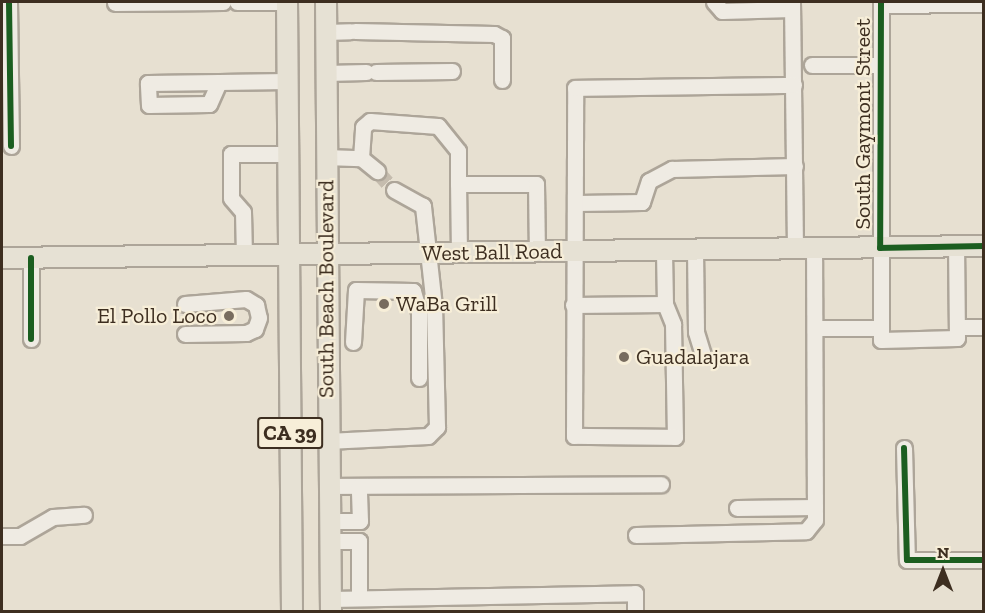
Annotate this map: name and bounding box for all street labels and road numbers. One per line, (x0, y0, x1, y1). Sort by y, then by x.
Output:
street label: South Gaymont Street (850, 18, 876, 230)
street label: South Beach Boulevard (313, 180, 339, 398)
street label: West Ball Road (421, 238, 563, 266)
road number: CA 39 (256, 415, 324, 451)

